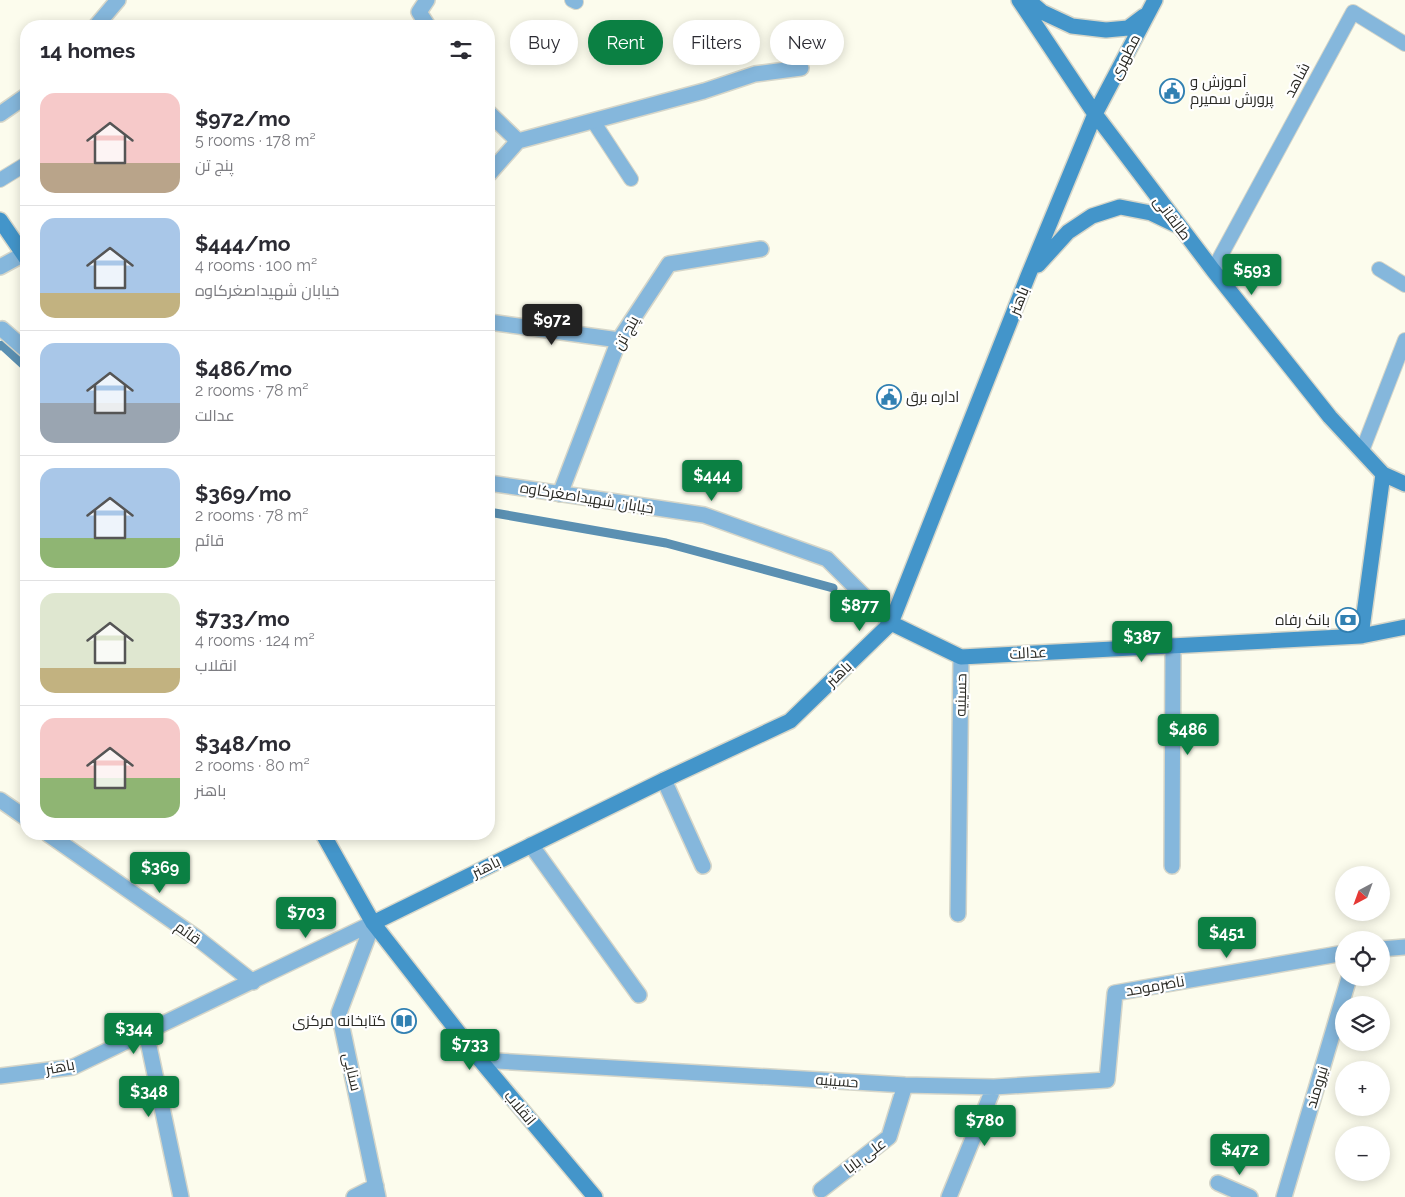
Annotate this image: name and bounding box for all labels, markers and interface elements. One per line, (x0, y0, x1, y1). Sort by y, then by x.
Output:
chip: Buy (510, 20, 578, 65)
chip: Rent (588, 20, 663, 65)
chip: Filters (673, 20, 760, 65)
chip: New (770, 20, 844, 65)
street label: مطهری (1106, 31, 1145, 83)
icon: filters (447, 36, 475, 64)
text: 14 homes (40, 38, 135, 63)
street label: شاهد (1280, 60, 1314, 100)
place label: آموزش و پرورش سمیرم (1190, 73, 1273, 109)
public building icon: آموزش و پرورش سمیرم (1159, 78, 1185, 104)
text: $972/mo (195, 106, 291, 131)
icon: home (80, 113, 140, 173)
text: 5 rooms · 178 m² (195, 131, 316, 150)
text: پنج تن (195, 156, 234, 175)
street label: طالقانی (1149, 192, 1195, 244)
text: $444/mo (195, 231, 291, 256)
icon: home (80, 238, 140, 298)
pin: $593 (1222, 254, 1282, 296)
text: 4 rooms · 100 m² (195, 256, 317, 275)
text: $593 (1233, 260, 1271, 279)
text: خیابان شهیداصغرکاوه (195, 281, 339, 300)
street label: باهنر (1005, 284, 1033, 319)
pin: $972 (522, 304, 582, 346)
text: $972 (533, 310, 571, 329)
street label: پنج تن (609, 313, 644, 354)
text: $486/mo (195, 356, 292, 381)
icon: home (80, 363, 140, 423)
text: 2 rooms · 78 m² (195, 381, 308, 400)
public building icon: اداره برق (876, 384, 902, 410)
place label: اداره برق (906, 388, 959, 407)
text: عدالت (195, 406, 235, 425)
pin: $444 (682, 460, 742, 502)
text: $444 (693, 466, 731, 485)
street label: خیابان شهیداصغرکاوه (519, 479, 655, 518)
text: $369/mo (195, 481, 291, 506)
icon: home (80, 488, 140, 548)
text: 2 rooms · 78 m² (195, 506, 308, 525)
text: قائم (195, 531, 224, 550)
pin: $877 (830, 590, 890, 632)
text: $877 (841, 596, 879, 615)
text: $733/mo (195, 606, 290, 631)
bank icon: بانک رفاه (1335, 607, 1361, 633)
place label: بانک رفاه (1275, 611, 1330, 629)
icon: home (80, 613, 140, 673)
pin: $387 (1112, 620, 1172, 663)
text: $387 (1123, 627, 1161, 646)
text: 4 rooms · 124 m² (195, 631, 315, 650)
street label: عدالت (1009, 643, 1047, 663)
text: انقلاب (195, 656, 237, 675)
street label: باهنر (821, 657, 856, 691)
street label: حسینیه (952, 673, 970, 717)
pin: $486 (1158, 714, 1218, 756)
text: $486 (1169, 720, 1207, 739)
text: $348/mo (195, 731, 291, 756)
icon: home (80, 738, 140, 798)
text: 2 rooms · 80 m² (195, 756, 310, 775)
text: باهنر (195, 781, 226, 800)
pin: $369 (130, 852, 190, 894)
street label: باهنر (468, 852, 503, 882)
text: $369 (141, 858, 179, 877)
north arrow (1335, 866, 1390, 921)
map controls (1335, 866, 1390, 1181)
pin: $703 (276, 896, 336, 939)
text: $703 (287, 903, 325, 922)
pin: $451 (1197, 916, 1257, 959)
street label: قائم (171, 918, 204, 949)
text: $451 (1209, 923, 1245, 942)
button: locate (1335, 931, 1390, 986)
street label: ناصرموحد (1124, 972, 1186, 1000)
button: layers (1335, 996, 1390, 1051)
library icon: کتابخانه مرکزی (391, 1008, 417, 1034)
pin: $344 (104, 1012, 164, 1055)
place label: کتابخانه مرکزی (292, 1012, 386, 1031)
text: $344 (115, 1019, 153, 1038)
pin: $733 (440, 1028, 500, 1071)
text: $733 (452, 1035, 488, 1054)
street label: سنایی (338, 1051, 365, 1093)
street label: باهنر (43, 1055, 76, 1079)
button: + (1335, 1061, 1390, 1116)
street label: نیرومند (1302, 1064, 1332, 1110)
street label: حسینیه (815, 1071, 859, 1091)
pin: $348 (119, 1076, 179, 1118)
text: $348 (130, 1082, 168, 1101)
street label: انقلاب (500, 1087, 540, 1129)
pin: $780 (955, 1104, 1015, 1147)
text: $780 (966, 1111, 1004, 1130)
button: − (1335, 1126, 1390, 1181)
pin: $472 (1210, 1134, 1270, 1176)
street label: علی بابا (841, 1135, 890, 1178)
text: $472 (1221, 1140, 1259, 1159)

